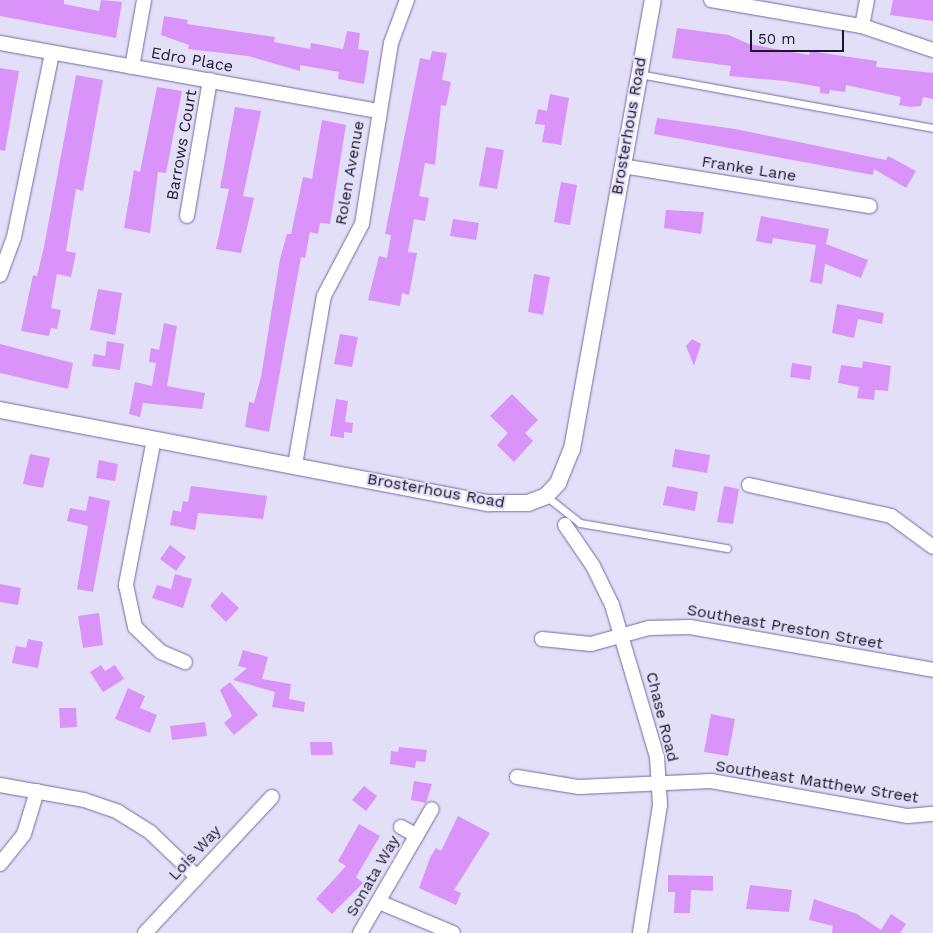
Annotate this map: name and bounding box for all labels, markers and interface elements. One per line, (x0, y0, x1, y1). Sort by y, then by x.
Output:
scale bar (753, 20, 847, 52)
text: 50 m (758, 30, 795, 48)
street label: Edro Place (149, 43, 235, 77)
street label: Brosterhous Road (607, 56, 651, 196)
street label: Barrows Court (163, 88, 201, 202)
street label: Rolen Avenue (331, 119, 369, 227)
street label: Franke Lane (700, 152, 798, 186)
street label: Brosterhous Road (366, 469, 506, 513)
street label: Southeast Preston Street (685, 600, 885, 654)
street label: Chase Road (642, 670, 682, 764)
street label: Southeast Matthew Street (714, 756, 920, 808)
street label: Lois Way (165, 821, 225, 885)
street label: Sonata Way (342, 832, 404, 920)

